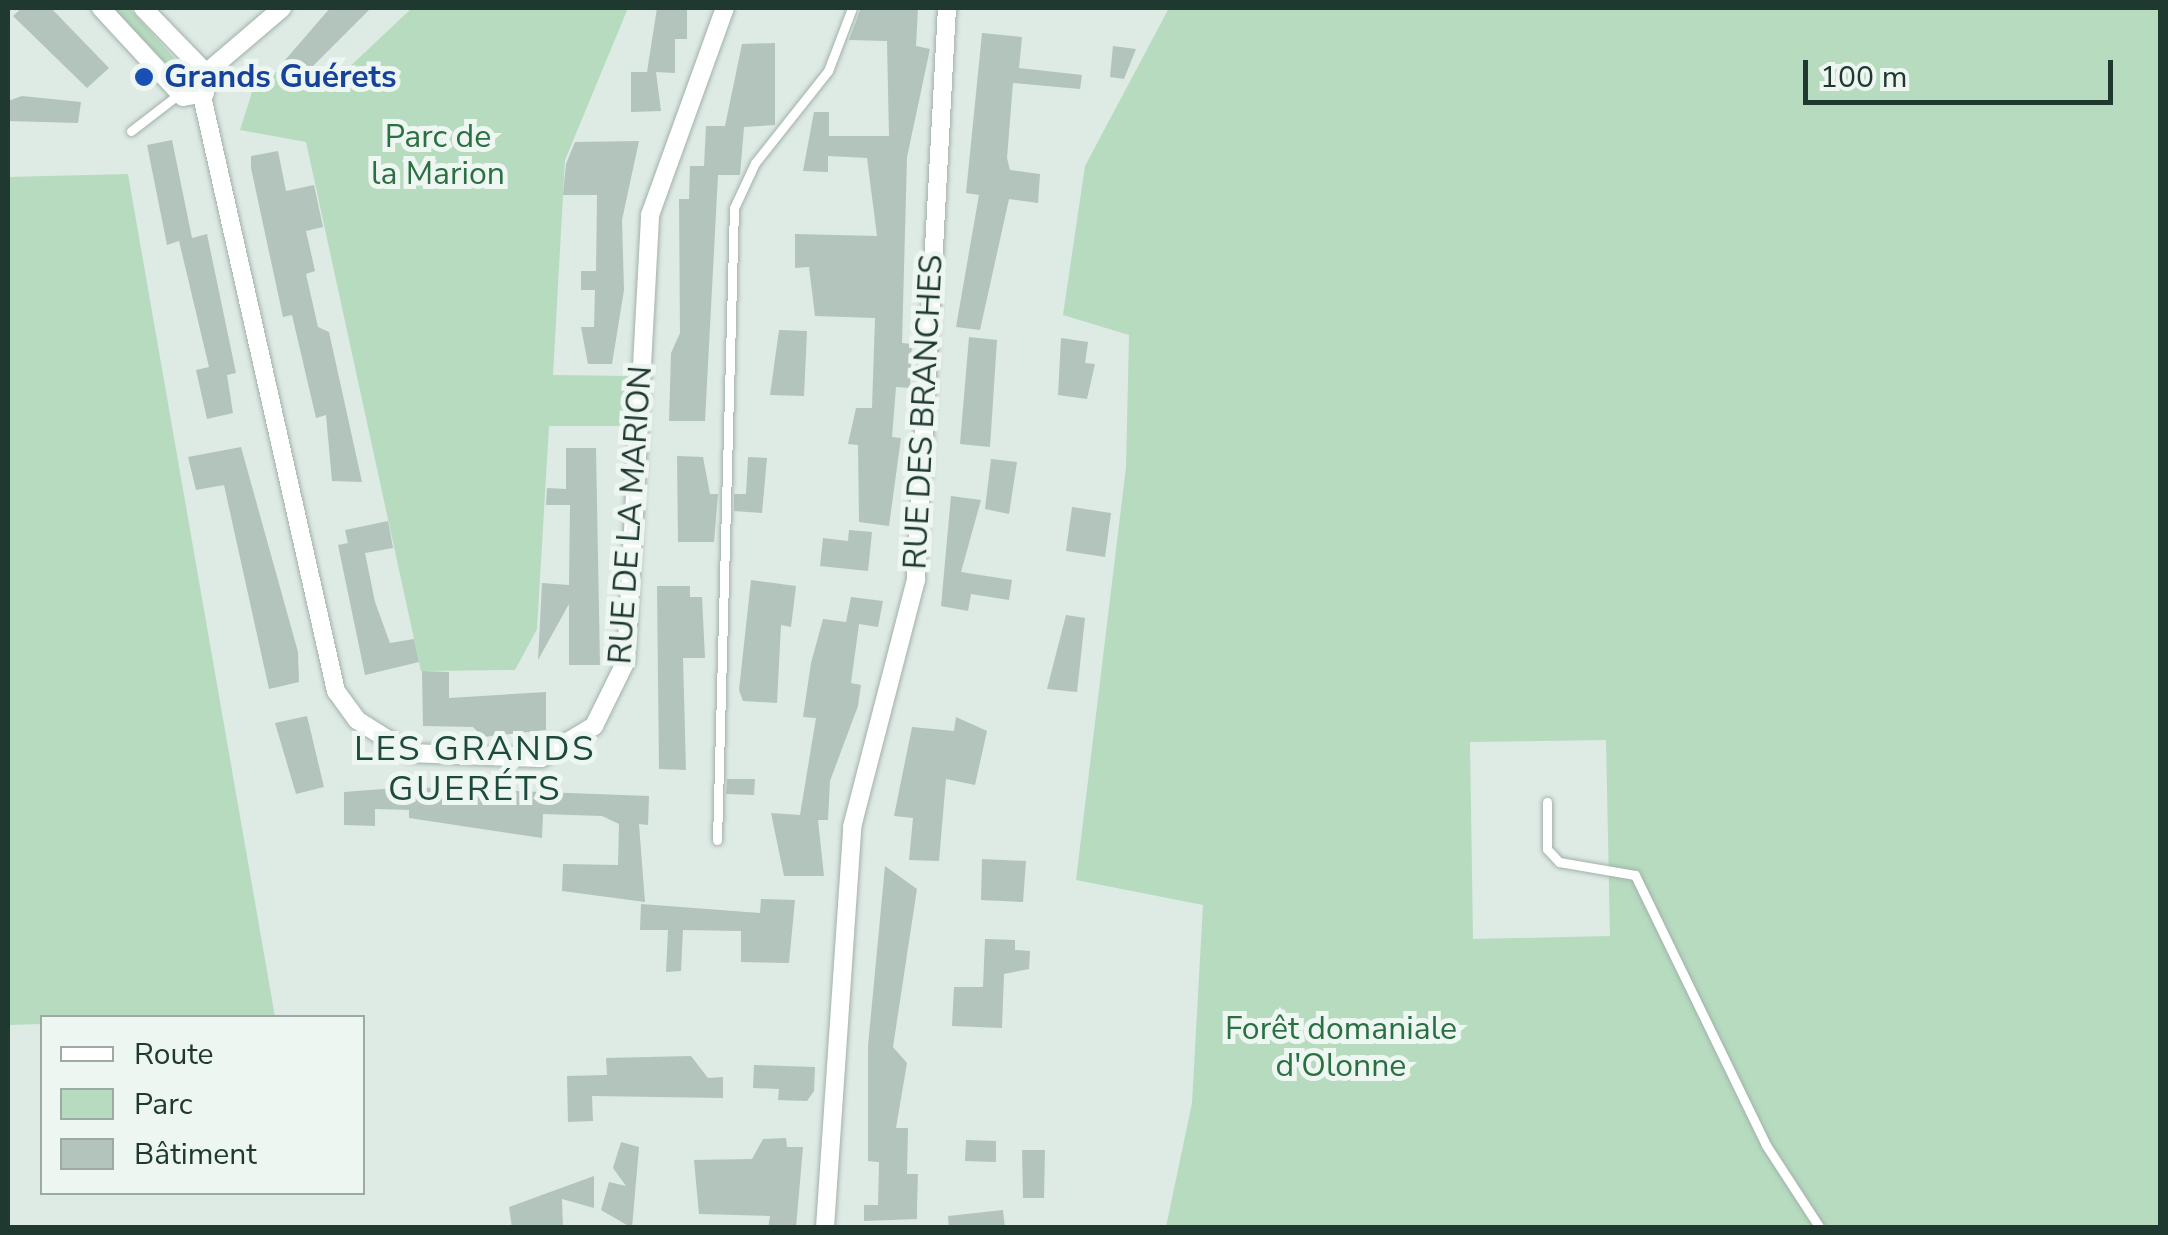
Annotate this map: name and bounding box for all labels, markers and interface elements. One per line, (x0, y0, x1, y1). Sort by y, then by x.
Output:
scale bar (1808, 40, 2118, 102)
text: 100 m (1820, 57, 1907, 98)
place label: Grands Guérets (164, 58, 397, 96)
marker: Grands Guérets (133, 66, 155, 88)
park label: Parc de la Marion (371, 119, 505, 194)
street label: RUE DES BRANCHES (897, 254, 951, 570)
street label: RUE DE LA MARION (601, 365, 661, 665)
district label: LES GRANDS GUERÉTS (354, 728, 596, 810)
park label: Forêt domaniale d'Olonne (1225, 1011, 1457, 1086)
legend (40, 1015, 365, 1195)
text: Route (134, 1034, 214, 1075)
text: Parc (134, 1084, 193, 1125)
text: Bâtiment (134, 1134, 257, 1175)

